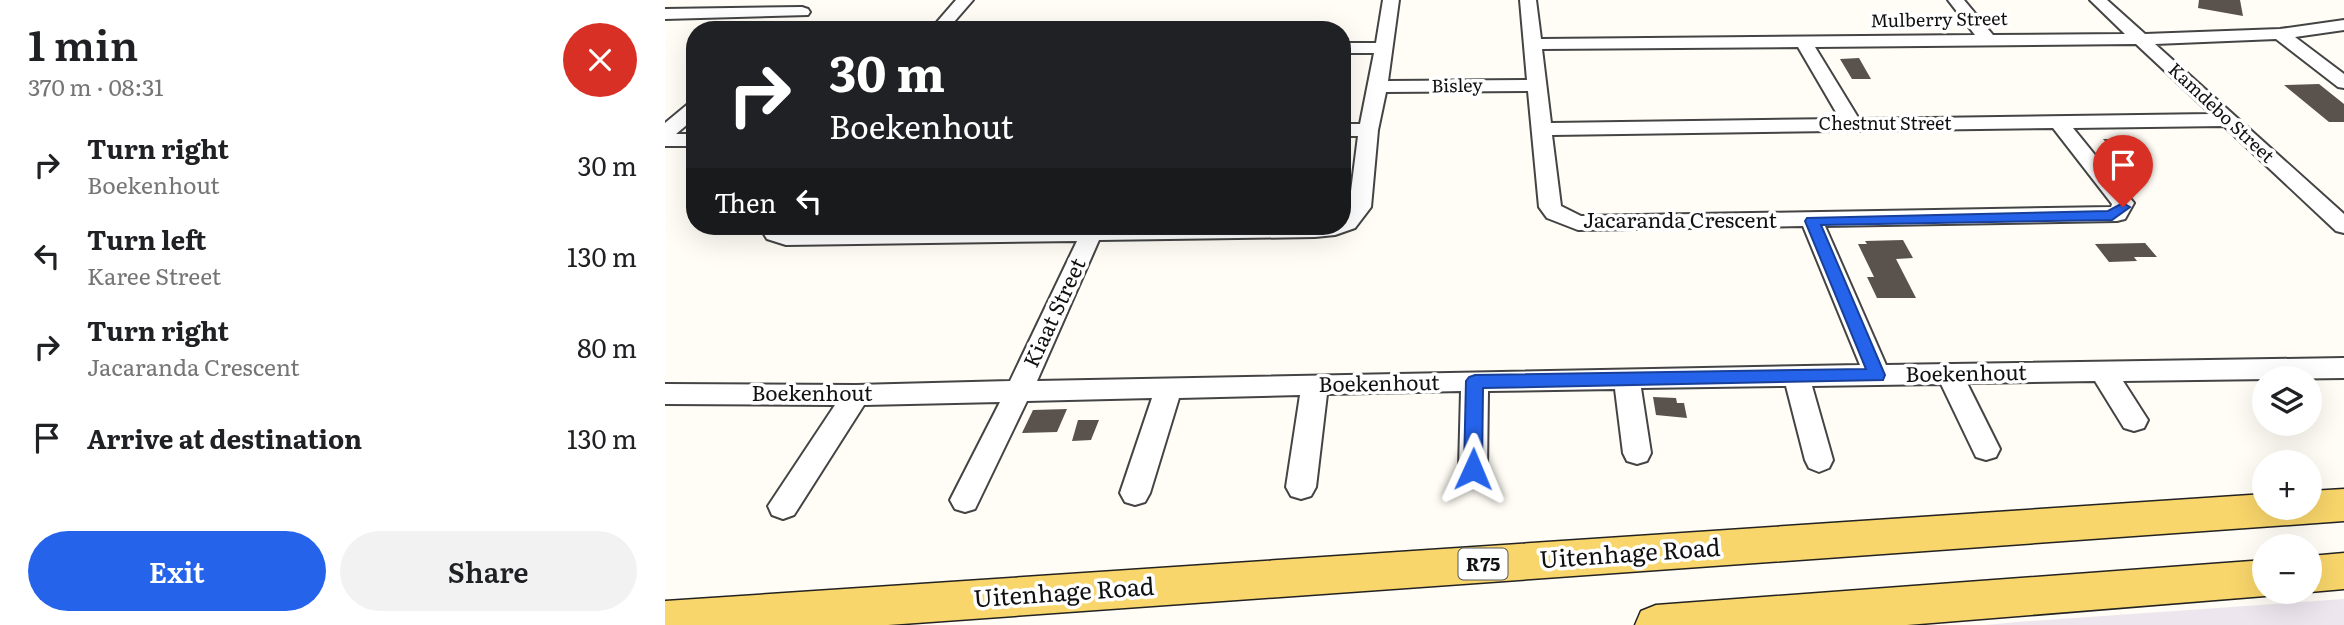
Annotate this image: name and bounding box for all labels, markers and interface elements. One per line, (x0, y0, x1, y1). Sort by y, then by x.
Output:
street label: Mulberry Street (1870, 4, 2009, 33)
text: 1 min (28, 12, 138, 74)
button: close (563, 23, 637, 97)
text: 30 m (829, 34, 945, 107)
icon: right (714, 49, 805, 140)
street label: Kamdebo Street (2163, 56, 2282, 169)
text: 370 m · 08:31 (28, 69, 164, 103)
street label: Bisley (1431, 71, 1483, 98)
text: Boekenhout (829, 101, 1014, 149)
street label: Chestnut Street (1819, 109, 1952, 136)
text: Turn right (87, 128, 229, 167)
pin (2093, 135, 2153, 207)
text: 30 m (577, 145, 637, 184)
icon: right (28, 146, 66, 184)
icon: arrive (2104, 146, 2142, 184)
text: Boekenhout (87, 167, 220, 201)
text: Then (714, 182, 776, 221)
icon: left (790, 182, 828, 220)
street label: Jacaranda Crescent (1583, 203, 1778, 234)
text: Turn left (87, 219, 206, 258)
text: 130 m (567, 236, 637, 275)
icon: left (28, 237, 66, 275)
street label: Kiaat Street (1014, 252, 1092, 372)
text: Karee Street (87, 258, 221, 292)
text: Turn right (87, 310, 229, 349)
text: 80 m (577, 327, 637, 366)
icon: right (28, 328, 66, 366)
text: Jacaranda Crescent (87, 349, 300, 383)
street label: Boekenhout (1905, 355, 2027, 388)
street label: Boekenhout (1318, 365, 1440, 398)
map controls (2252, 366, 2322, 604)
button: layers (2252, 366, 2322, 436)
street label: Boekenhout (751, 376, 873, 407)
text: Arrive at destination (87, 418, 362, 457)
text: 130 m (567, 418, 637, 457)
icon: arrive (28, 419, 66, 457)
position arrow (1436, 432, 1510, 506)
button: + (2252, 450, 2322, 520)
street label: Uitenhage Road (1538, 528, 1722, 575)
button: Exit (28, 531, 326, 611)
button: Share (340, 531, 637, 611)
button: − (2252, 534, 2322, 604)
road number: R75 (1459, 548, 1507, 580)
street label: Uitenhage Road (972, 567, 1156, 614)

